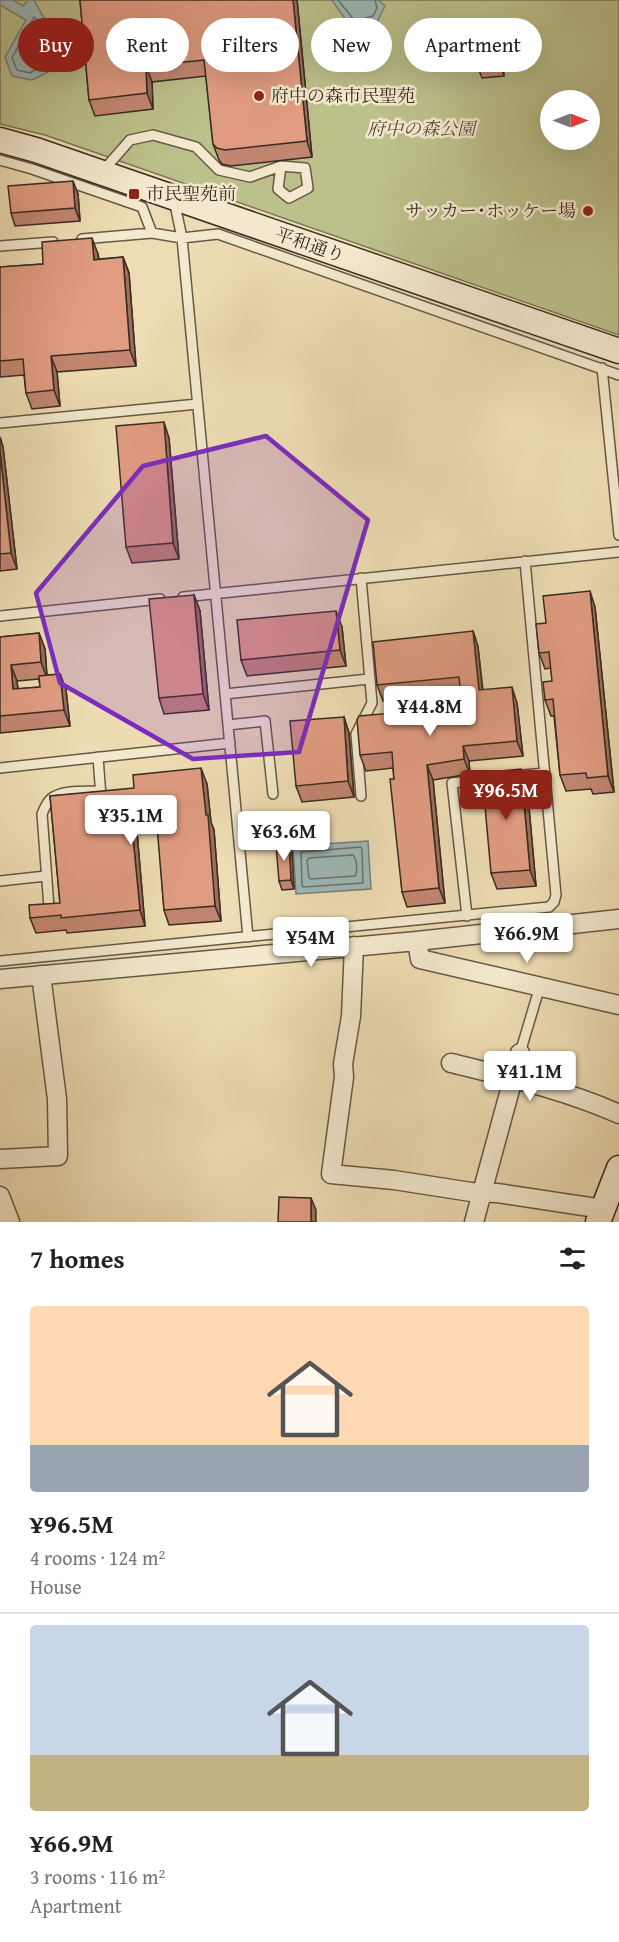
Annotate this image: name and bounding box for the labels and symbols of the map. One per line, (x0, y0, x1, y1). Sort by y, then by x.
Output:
place label: 府中の森市民聖苑 (271, 82, 415, 109)
marker: 府中の森市民聖苑 (252, 89, 266, 103)
north arrow (540, 90, 600, 150)
park label: 府中の森公園 (367, 115, 478, 142)
place label: 市民聖苑前 (146, 180, 236, 207)
marker: 市民聖苑前 (127, 187, 141, 201)
place label: サッカー･ホッケー場 (405, 197, 576, 224)
marker: サッカー･ホッケー場 (581, 204, 595, 218)
street label: 平和通り (272, 220, 349, 269)
pin: ¥44.8M (381, 686, 479, 737)
pin: ¥96.5M (457, 770, 555, 821)
pin: ¥35.1M (82, 795, 180, 846)
pin: ¥63.6M (235, 811, 333, 862)
pin: ¥66.9M (478, 913, 576, 964)
pin: ¥54M (275, 917, 347, 968)
pin: ¥41.1M (481, 1051, 579, 1102)

